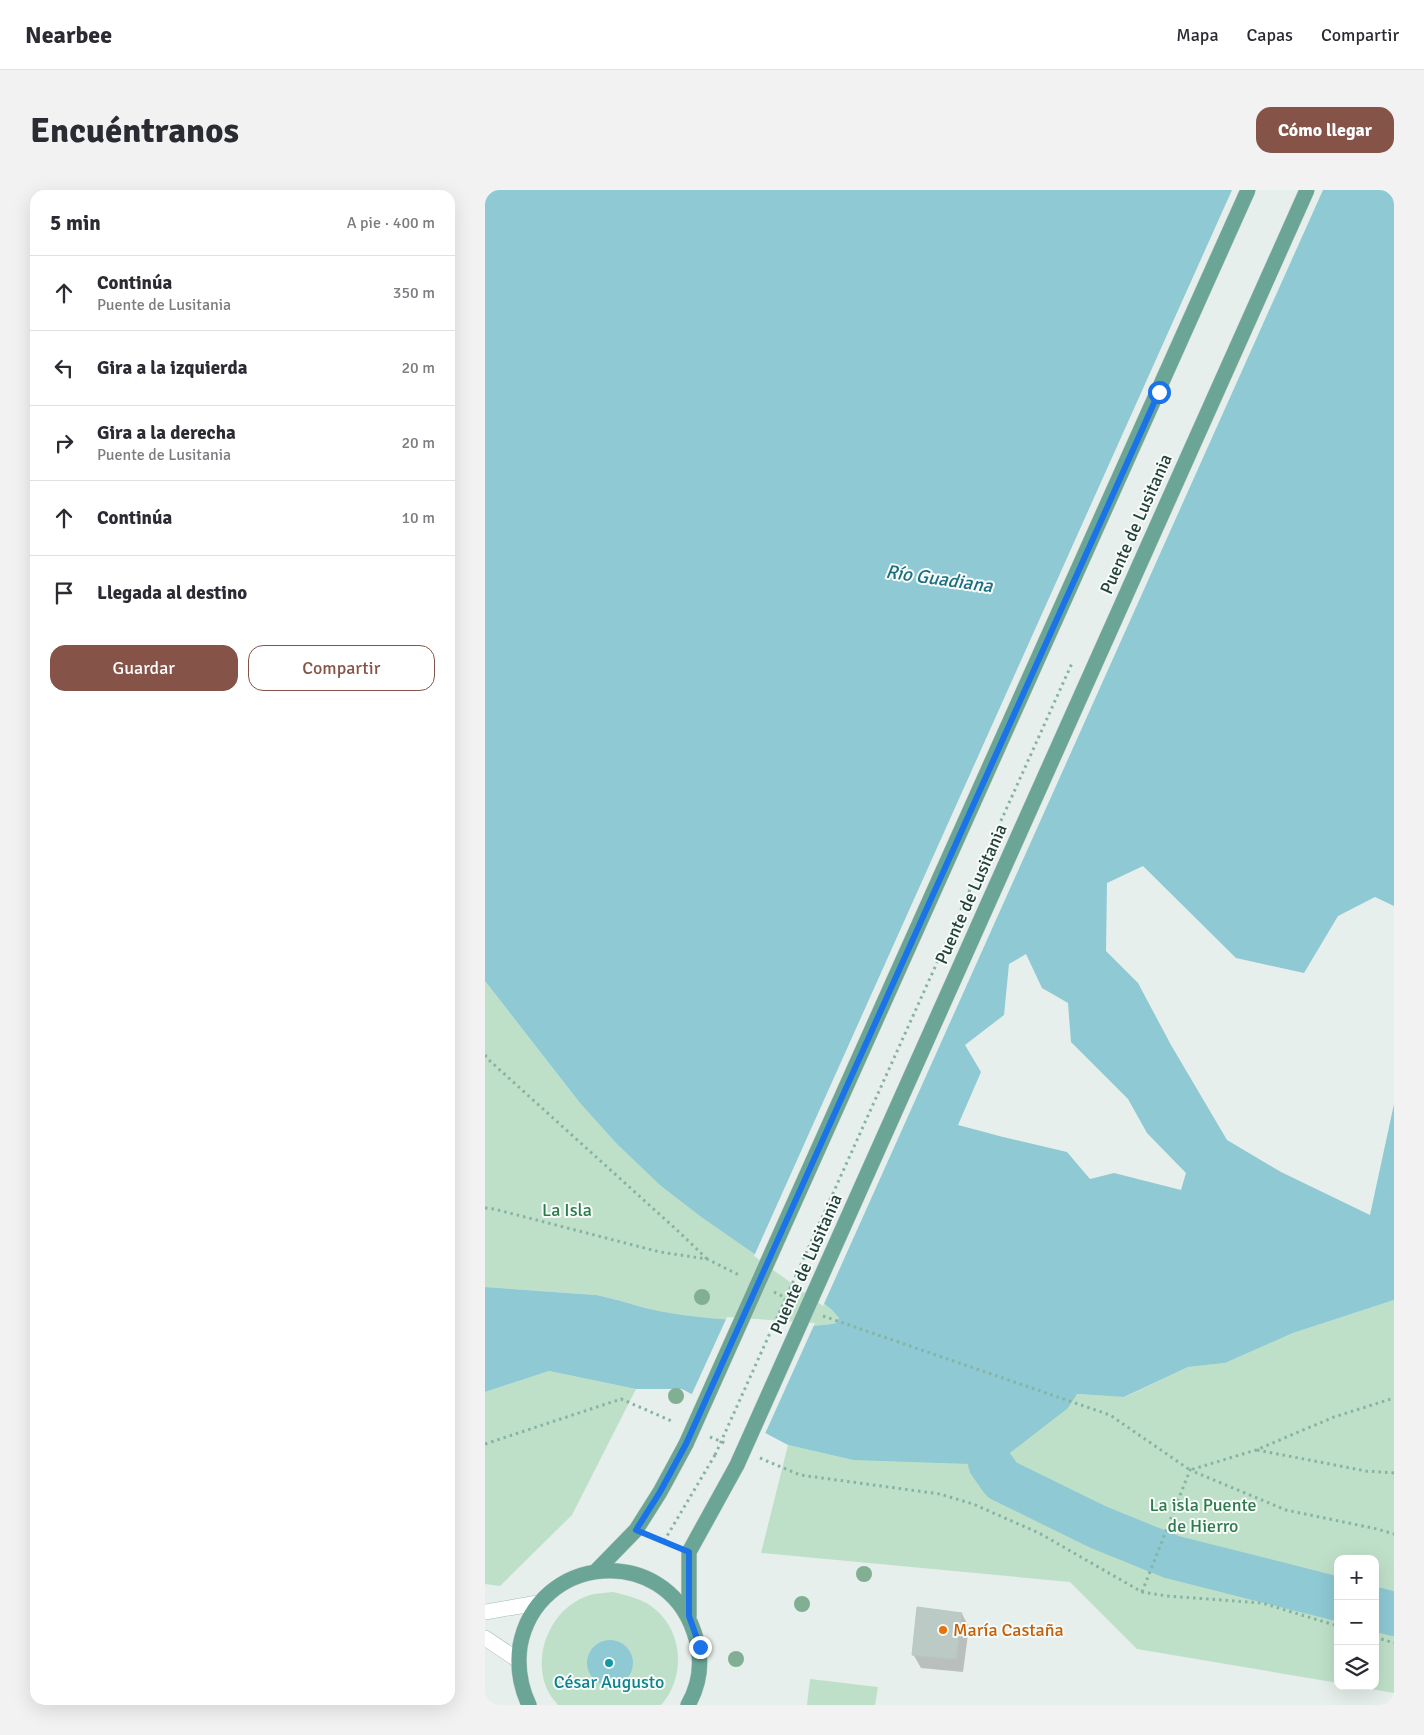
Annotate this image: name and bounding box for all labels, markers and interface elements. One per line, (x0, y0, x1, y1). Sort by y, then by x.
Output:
text: Nearbee (25, 20, 112, 50)
text: Mapa (1176, 24, 1219, 46)
text: Capas (1247, 24, 1293, 46)
text: Compartir (1321, 24, 1399, 46)
button: Cómo llegar (1256, 107, 1394, 153)
text: Encuéntranos (30, 109, 239, 152)
text: 5 min (50, 210, 101, 236)
text: A pie · 400 m (347, 213, 435, 233)
text: Continúa (97, 271, 172, 295)
icon: ahead (50, 279, 78, 307)
text: 350 m (393, 283, 435, 303)
text: Puente de Lusitania (97, 295, 231, 315)
icon: left (50, 354, 78, 382)
text: Gira a la izquierda (97, 356, 247, 380)
text: 20 m (401, 358, 435, 378)
route start (1148, 381, 1171, 404)
text: Gira a la derecha (97, 421, 236, 445)
icon: right (50, 429, 78, 457)
text: 20 m (401, 433, 435, 453)
text: Puente de Lusitania (97, 445, 231, 465)
street label: Puente de Lusitania (1095, 451, 1177, 597)
icon: ahead (50, 504, 78, 532)
text: Continúa (97, 506, 172, 530)
text: 10 m (401, 508, 435, 528)
water label: Río Guadiana (884, 560, 995, 599)
icon: arrive (50, 579, 78, 607)
text: Llegada al destino (97, 581, 247, 605)
button: Guardar (50, 645, 238, 691)
button: Compartir (248, 645, 435, 691)
street label: Puente de Lusitania (930, 821, 1012, 967)
street label: Puente de Lusitania (765, 1191, 847, 1337)
park label: La Isla (542, 1199, 592, 1221)
park label: La isla Puente de Hierro (1149, 1494, 1257, 1537)
map controls (1334, 1555, 1379, 1690)
button: + (1334, 1555, 1379, 1600)
button: − (1334, 1600, 1379, 1645)
place label: María Castaña (953, 1619, 1064, 1641)
marker: María Castaña (937, 1624, 949, 1636)
route end (689, 1636, 712, 1659)
button: layers (1334, 1645, 1379, 1690)
marker: César Augusto (603, 1657, 615, 1669)
place label: César Augusto (554, 1671, 664, 1693)

